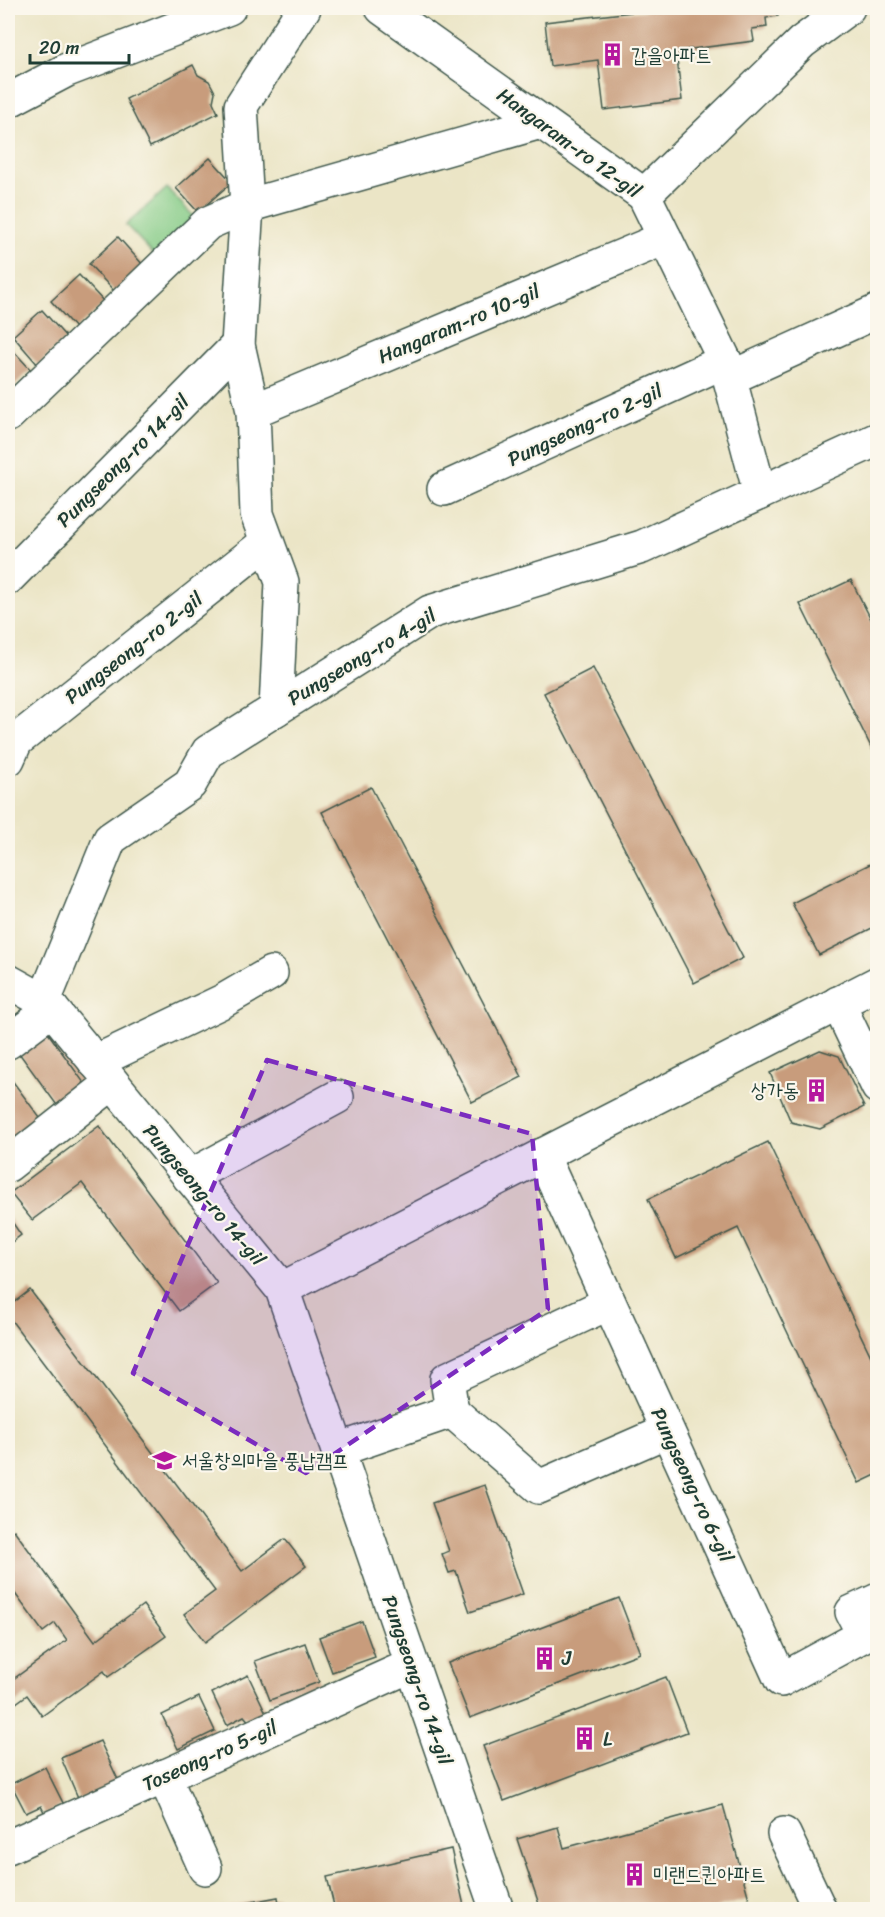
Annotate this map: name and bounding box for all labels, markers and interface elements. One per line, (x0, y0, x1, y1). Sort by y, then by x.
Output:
scale bar (30, 27, 129, 65)
text: 20 m (39, 32, 79, 64)
place label: 갑을아파트 (631, 38, 711, 73)
building icon: 갑을아파트 (600, 42, 626, 68)
street label: Hangaram-ro 12-gil (489, 78, 650, 209)
street label: Hangaram-ro 10-gil (372, 274, 547, 374)
street label: Pungseong-ro 2-gil (501, 373, 670, 476)
street label: Pungseong-ro 14-gil (48, 385, 199, 536)
street label: Pungseong-ro 2-gil (57, 582, 212, 714)
street label: Pungseong-ro 4-gil (281, 598, 445, 716)
place label: 상가동 (751, 1073, 799, 1108)
building icon: 상가동 (804, 1077, 830, 1103)
street label: Pungseong-ro 14-gil (134, 1116, 275, 1275)
street label: Pungseong-ro 6-gil (641, 1402, 744, 1570)
place label: 서울창의마을 풍납캠프 (182, 1443, 348, 1478)
school or university icon: 서울창의마을 풍납캠프 (151, 1447, 177, 1473)
street label: Pungseong-ro 14-gil (372, 1590, 463, 1771)
place label: J (561, 1641, 572, 1676)
building icon: J (531, 1645, 557, 1671)
street label: Toseong-ro 5-gil (136, 1710, 284, 1802)
place label: L (603, 1722, 613, 1757)
building icon: L (572, 1726, 598, 1752)
place label: 미랜드퀸아파트 (653, 1857, 766, 1892)
building icon: 미랜드퀸아파트 (622, 1861, 648, 1887)

